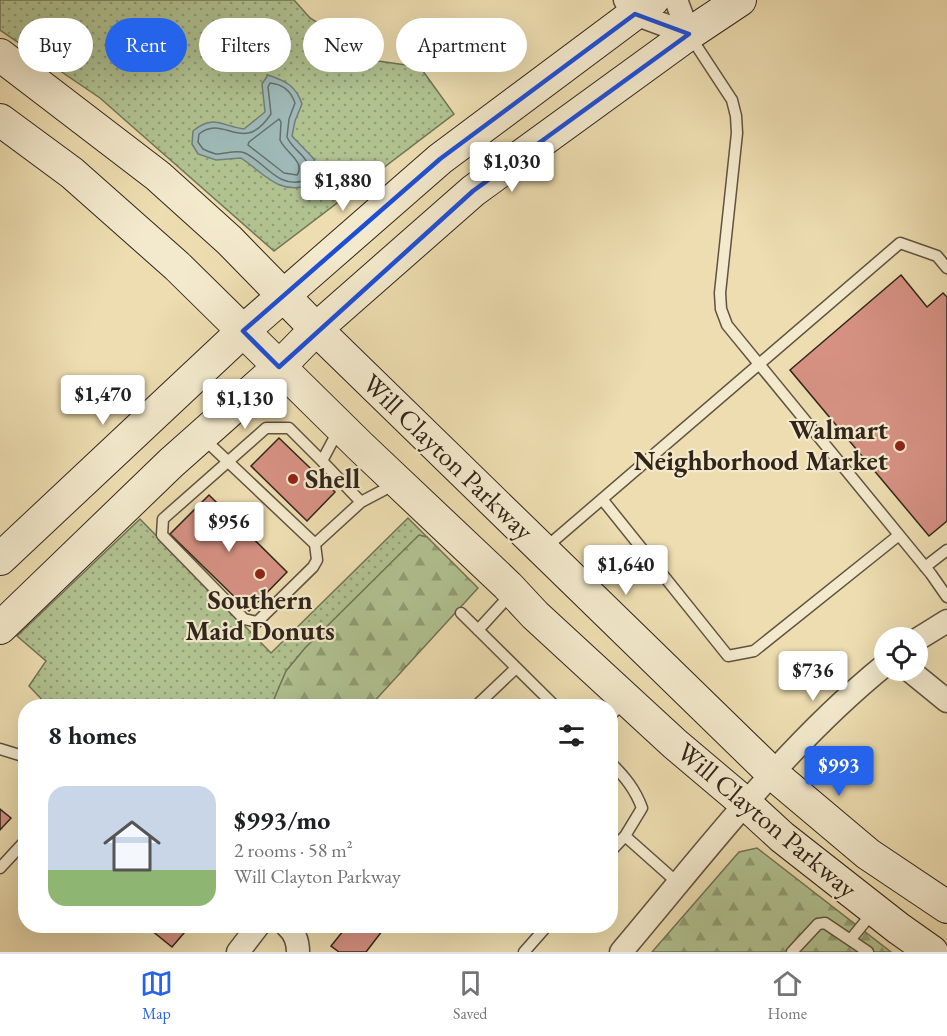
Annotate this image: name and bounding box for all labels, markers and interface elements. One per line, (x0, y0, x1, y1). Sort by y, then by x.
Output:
chip: Buy (18, 18, 93, 72)
chip: Rent (105, 18, 187, 72)
chip: Filters (199, 18, 291, 72)
chip: New (303, 18, 384, 72)
chip: Apartment (396, 18, 527, 72)
pin: $1,030 (463, 142, 561, 193)
text: $1,030 (484, 148, 540, 174)
pin: $1,880 (294, 161, 392, 212)
text: $1,880 (315, 167, 371, 193)
street label: Will Clayton Parkway (355, 366, 542, 548)
pin: $1,470 (54, 375, 152, 426)
pin: $1,130 (196, 379, 294, 430)
text: $1,470 (75, 381, 131, 407)
text: $1,130 (217, 385, 273, 411)
place label: Walmart Neighborhood Market (634, 412, 888, 478)
marker: Walmart Neighborhood Market (893, 439, 907, 453)
place label: Shell (305, 461, 360, 496)
marker: Shell (286, 472, 300, 486)
pin: $956 (193, 502, 265, 553)
text: $956 (209, 508, 249, 534)
pin: $1,640 (577, 545, 675, 596)
text: $1,640 (598, 551, 654, 577)
marker: Southern Maid Donuts (253, 567, 267, 581)
place label: Southern Maid Donuts (185, 582, 335, 648)
map controls (874, 627, 928, 681)
button: locate (874, 627, 928, 681)
pin: $736 (777, 651, 849, 702)
text: $736 (793, 657, 833, 683)
text: 8 homes (48, 718, 137, 752)
icon: filters (555, 719, 588, 752)
street label: Will Clayton Parkway (670, 734, 865, 905)
pin: $993 (803, 746, 875, 797)
text: $993 (819, 752, 859, 778)
text: $993/mo (234, 803, 330, 837)
icon: home (96, 810, 168, 882)
text: 2 rooms · 58 m² (234, 837, 353, 863)
text: Will Clayton Parkway (234, 863, 401, 889)
tab: Map (140, 967, 173, 1024)
tab: Saved (453, 967, 487, 1024)
tab: Home (767, 967, 807, 1024)

